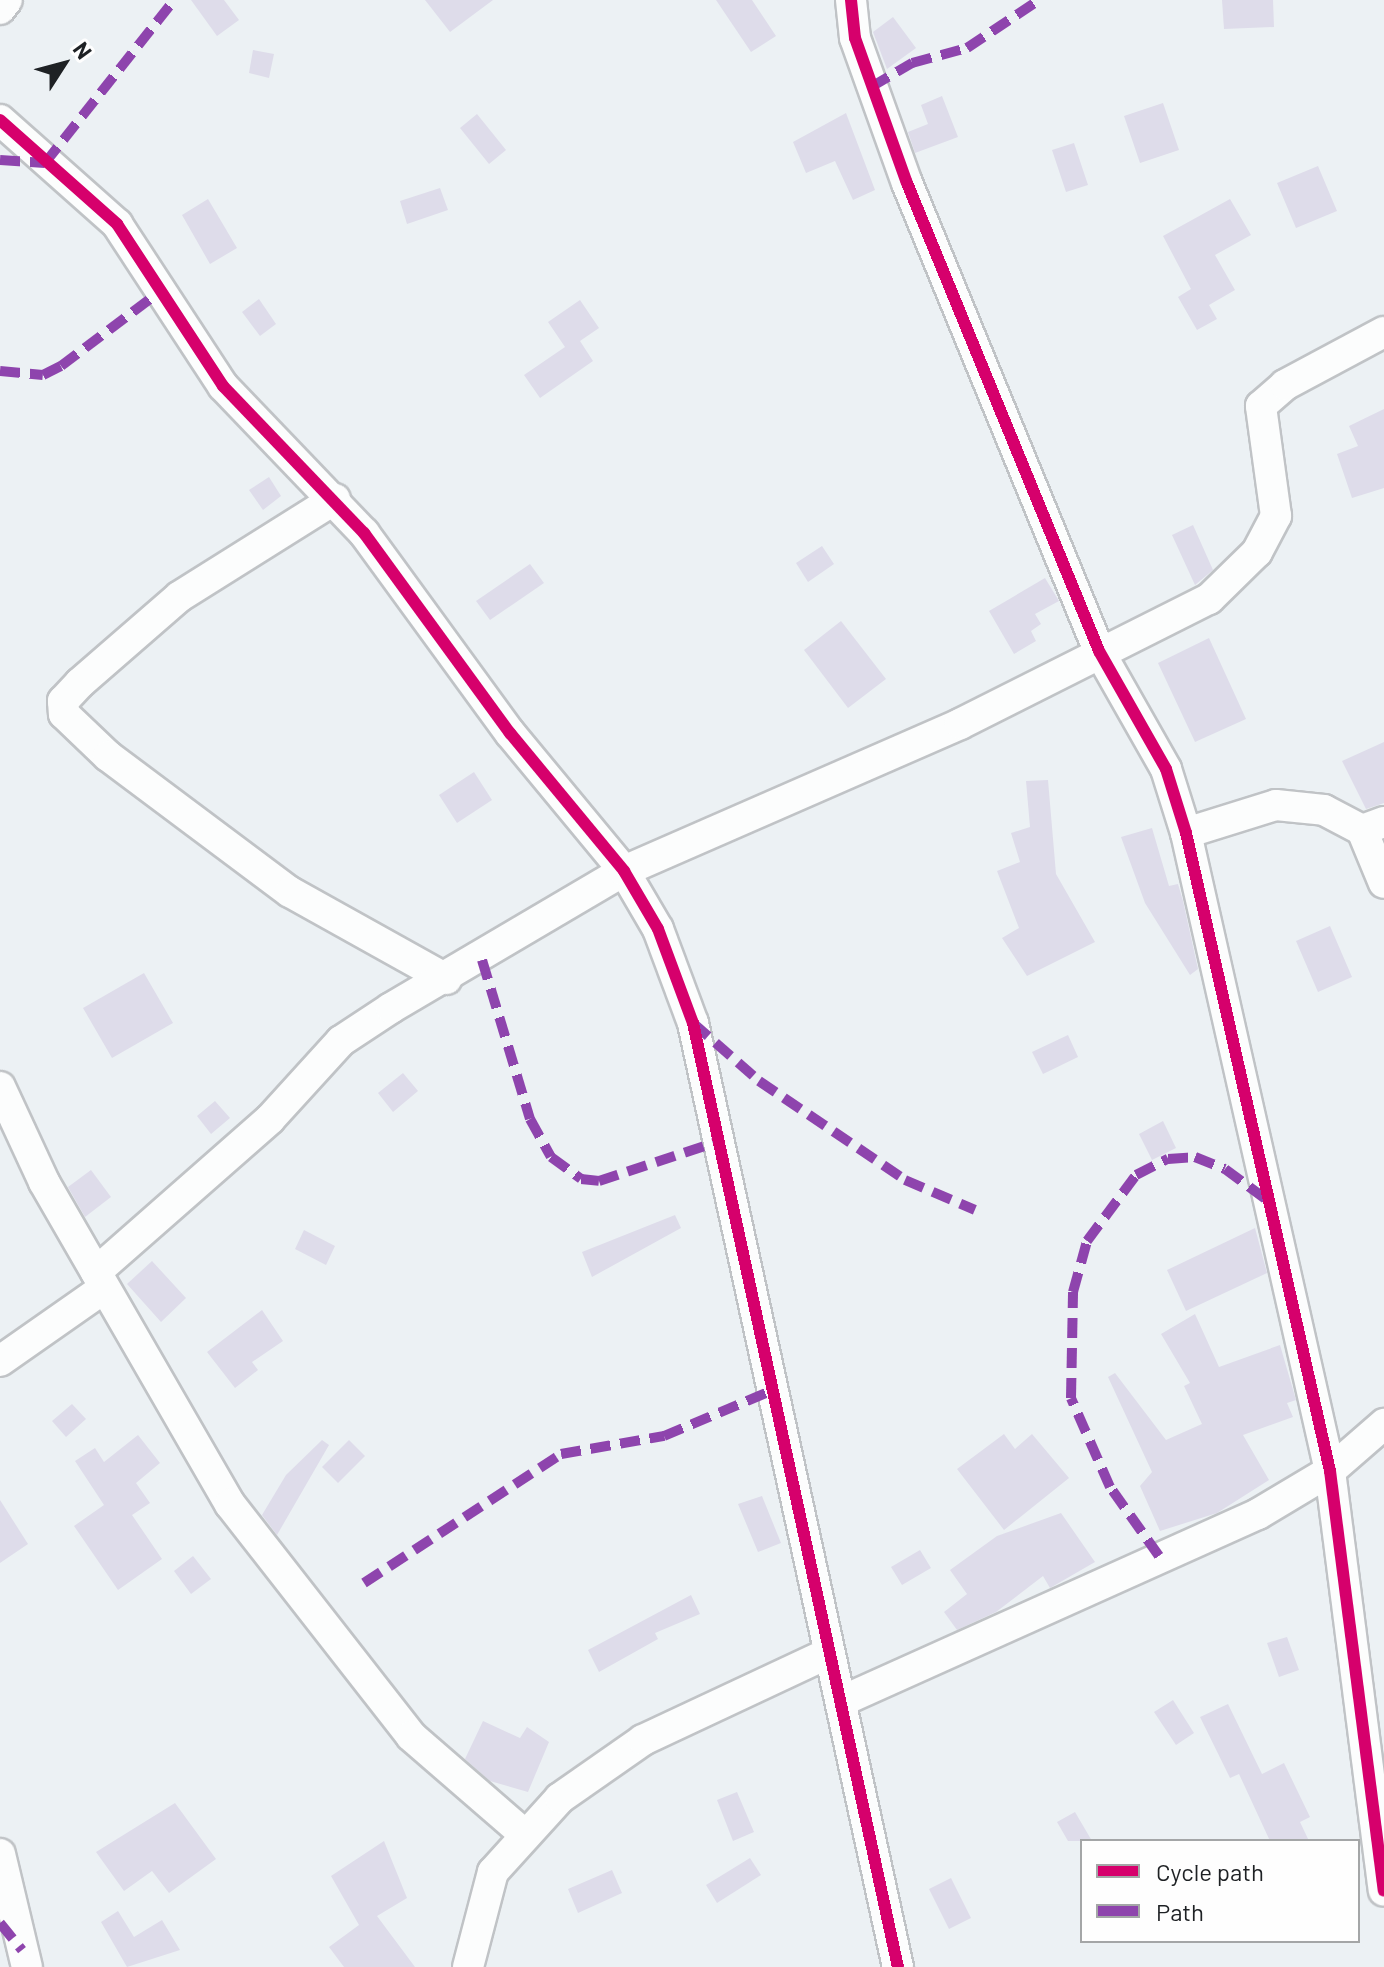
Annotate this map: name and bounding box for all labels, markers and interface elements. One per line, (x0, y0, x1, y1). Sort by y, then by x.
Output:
north arrow (24, 24, 104, 104)
text: N (69, 36, 98, 63)
legend (1080, 1839, 1360, 1943)
text: Cycle path (1156, 1857, 1264, 1886)
text: Path (1156, 1897, 1204, 1926)

